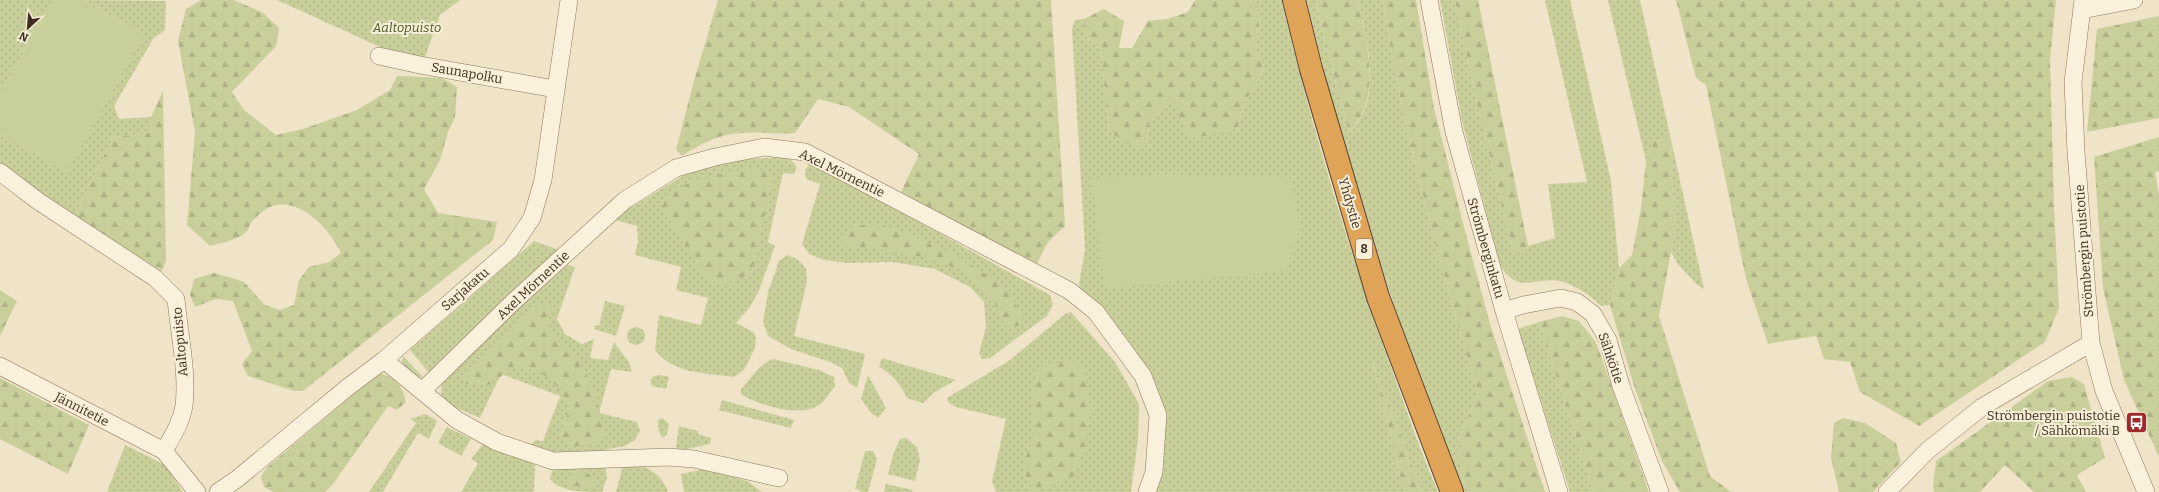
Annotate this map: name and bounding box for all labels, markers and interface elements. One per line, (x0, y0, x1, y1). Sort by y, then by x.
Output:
north arrow (8, 8, 48, 48)
park label: Aaltopuisto (372, 20, 441, 35)
text: N (17, 29, 31, 44)
street label: Saunapolku (430, 59, 504, 87)
street label: Axel Mörnentie (797, 146, 887, 200)
street label: Yhdystie (1336, 176, 1364, 230)
street label: Strömbergin puistotie (2072, 184, 2096, 318)
street label: Strömberginkatu (1464, 196, 1508, 300)
road number: 8 (1356, 239, 1372, 259)
street label: Axel Mörnentie (494, 248, 572, 322)
street label: Sarjakatu (438, 264, 492, 314)
street label: Aaltopuisto (169, 307, 191, 377)
street label: Sähkötie (1595, 331, 1627, 385)
street label: Jännitetie (52, 389, 112, 429)
place label: Strömbergin puistotie / Sähkömäki B (1987, 408, 2120, 438)
bus stop icon: Strömbergin puistotie / Sähkömäki B (2123, 409, 2149, 435)

